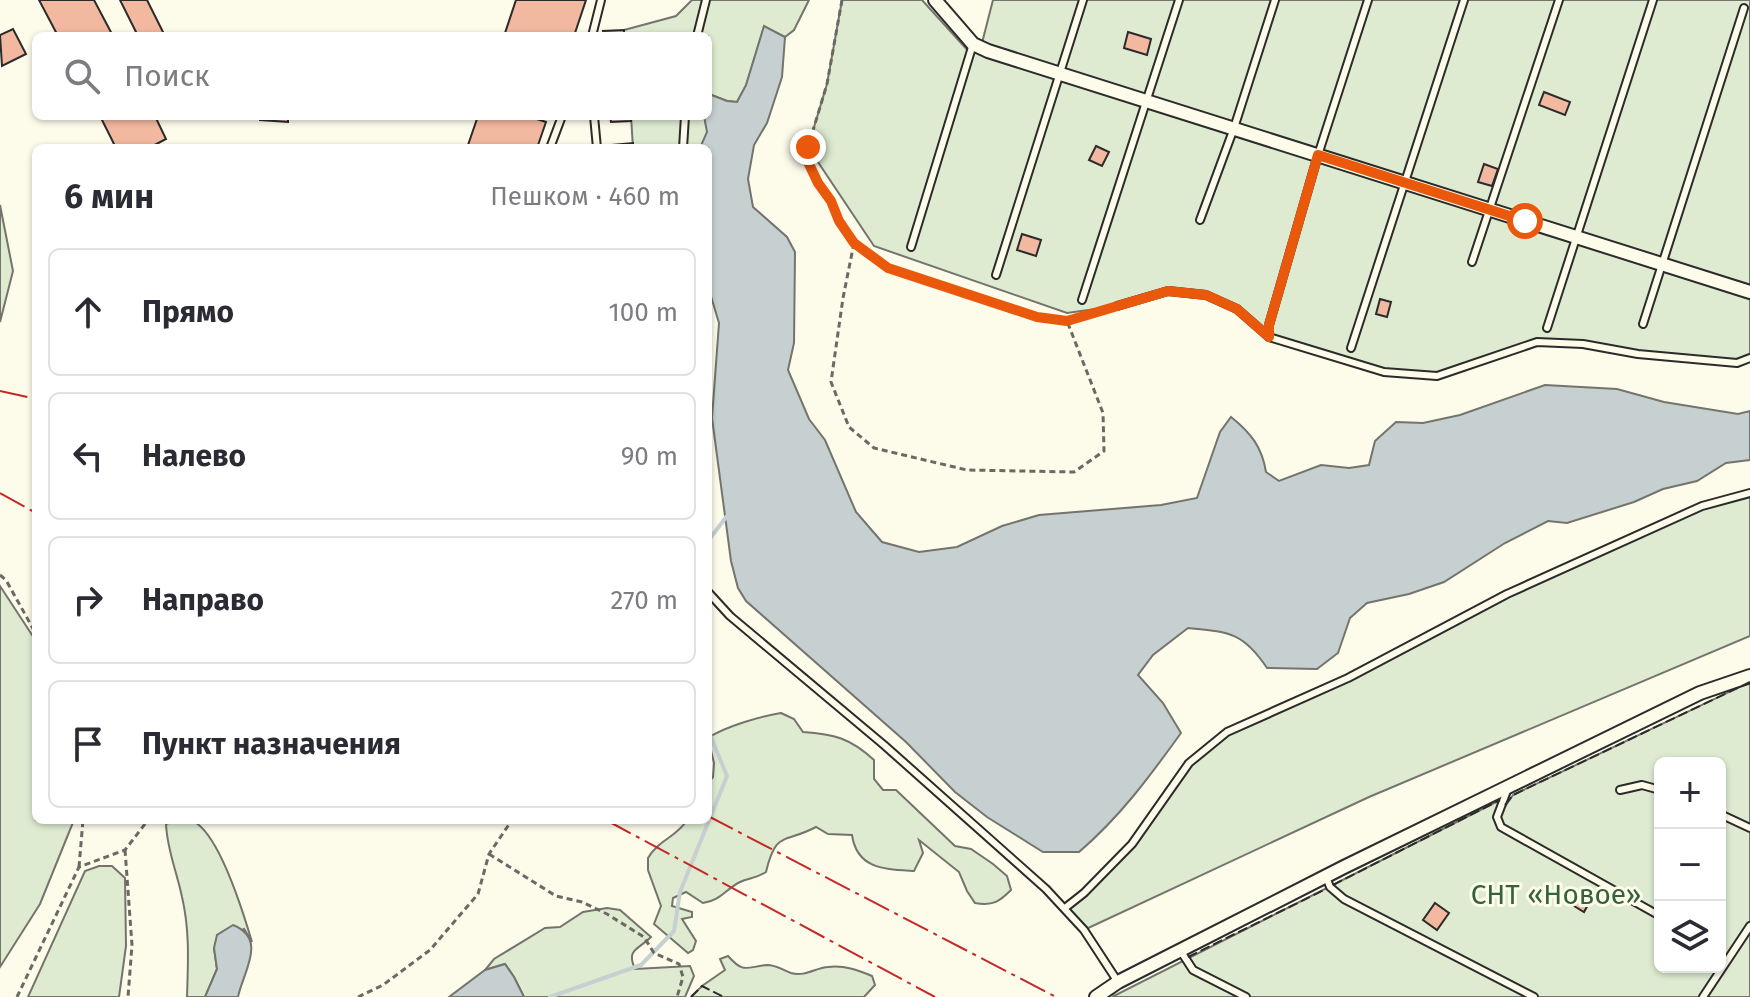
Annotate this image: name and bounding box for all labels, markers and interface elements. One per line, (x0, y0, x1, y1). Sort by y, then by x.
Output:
search box (32, 32, 712, 120)
icon: search (60, 54, 104, 98)
text: Поиск (124, 58, 210, 94)
route end (790, 129, 826, 165)
text: 6 мин (64, 176, 154, 217)
text: Пешком · 460 m (490, 181, 680, 212)
route start (1507, 203, 1543, 239)
icon: ahead (66, 290, 110, 334)
text: Прямо (142, 294, 234, 330)
text: 100 m (609, 297, 678, 328)
icon: left (66, 434, 110, 478)
text: Налево (142, 438, 246, 474)
text: 90 m (621, 441, 678, 472)
icon: right (66, 578, 110, 622)
text: Направо (142, 582, 264, 618)
text: 270 m (610, 585, 678, 616)
icon: arrive (66, 722, 110, 766)
text: Пункт назначения (142, 726, 401, 762)
map controls (1654, 757, 1726, 973)
button: + (1654, 757, 1726, 829)
button: − (1654, 829, 1726, 901)
park label: СНТ «Новое» (1471, 878, 1641, 911)
button: layers (1654, 901, 1726, 973)

